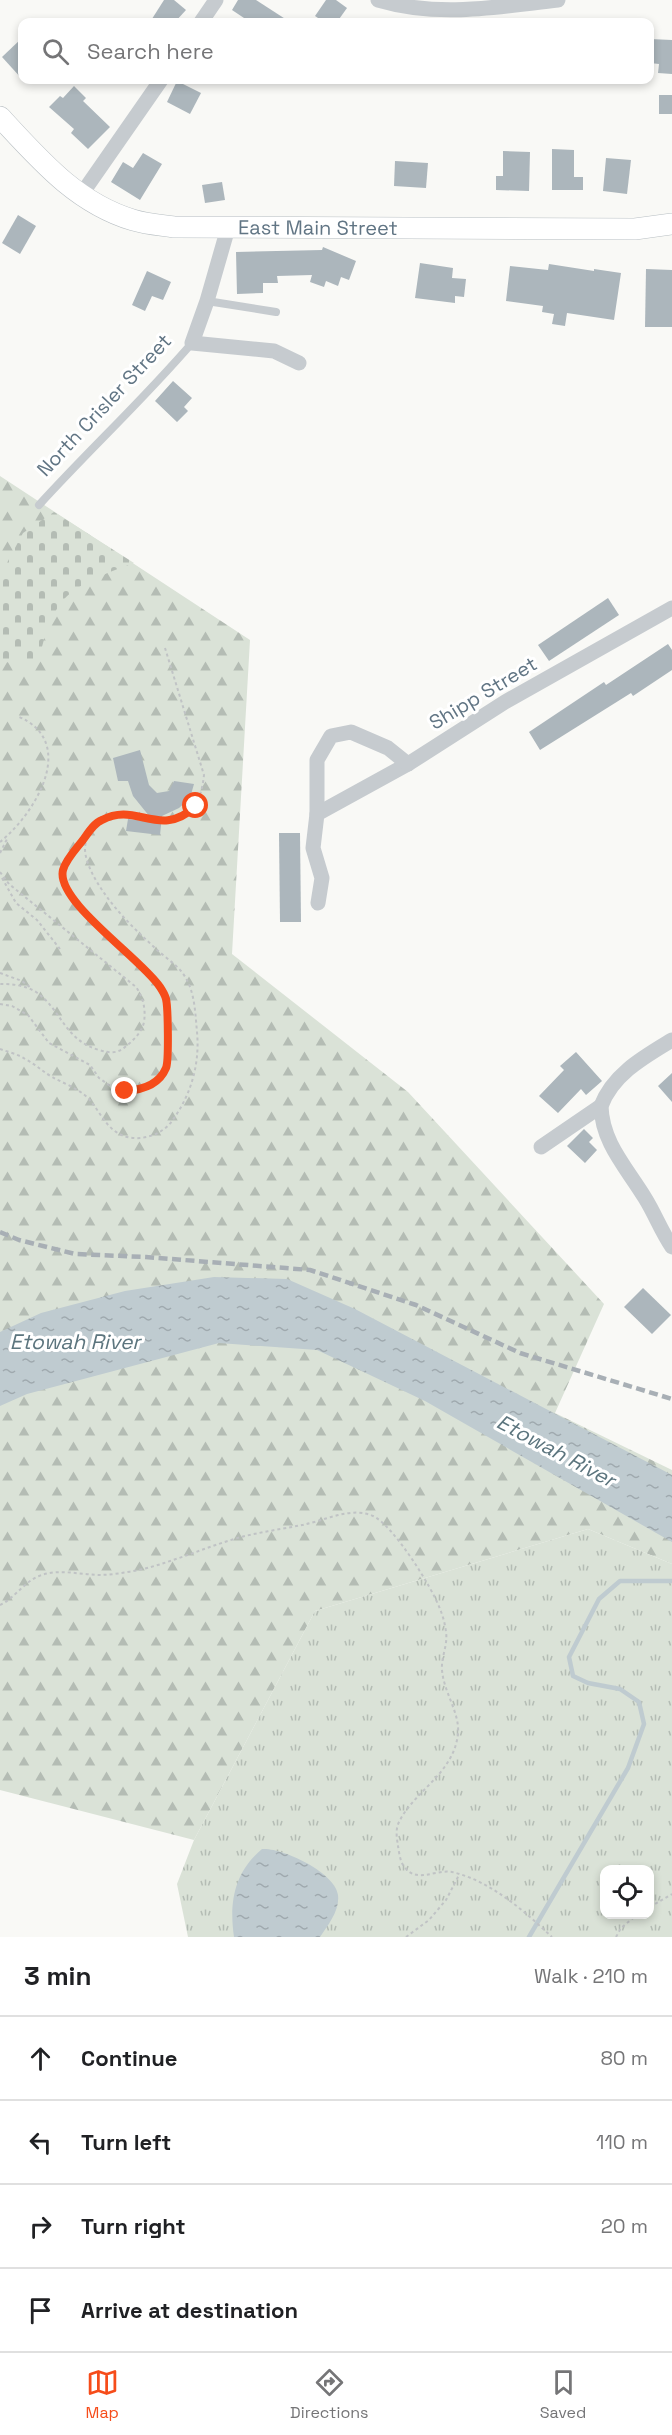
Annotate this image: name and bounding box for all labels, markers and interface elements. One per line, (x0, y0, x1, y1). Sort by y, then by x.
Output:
search box (18, 18, 654, 84)
icon: search (39, 35, 72, 68)
text: Search here (87, 37, 214, 65)
street label: East Main Street (238, 214, 398, 241)
street label: North Crisler Street (31, 328, 177, 482)
street label: Shipp Street (424, 651, 542, 735)
route start (182, 792, 208, 818)
route end (111, 1077, 137, 1103)
water label: Etowah River (10, 1328, 142, 1355)
water label: Etowah River (492, 1408, 622, 1494)
map controls (600, 1865, 654, 1919)
button: locate (600, 1865, 654, 1919)
text: 3 min (24, 1959, 92, 1993)
text: Walk · 210 m (534, 1963, 648, 1989)
icon: ahead (24, 2042, 57, 2075)
text: Continue (81, 2044, 177, 2072)
text: 80 m (600, 2045, 648, 2071)
icon: left (24, 2126, 57, 2159)
text: Turn left (81, 2128, 171, 2156)
text: 110 m (596, 2129, 648, 2155)
icon: right (24, 2210, 57, 2243)
text: Turn right (81, 2212, 186, 2240)
text: 20 m (601, 2213, 648, 2239)
icon: arrive (24, 2294, 57, 2327)
text: Arrive at destination (81, 2296, 298, 2324)
tab: Map (86, 2366, 119, 2423)
tab: Directions (290, 2366, 369, 2423)
tab: Saved (540, 2366, 586, 2423)

